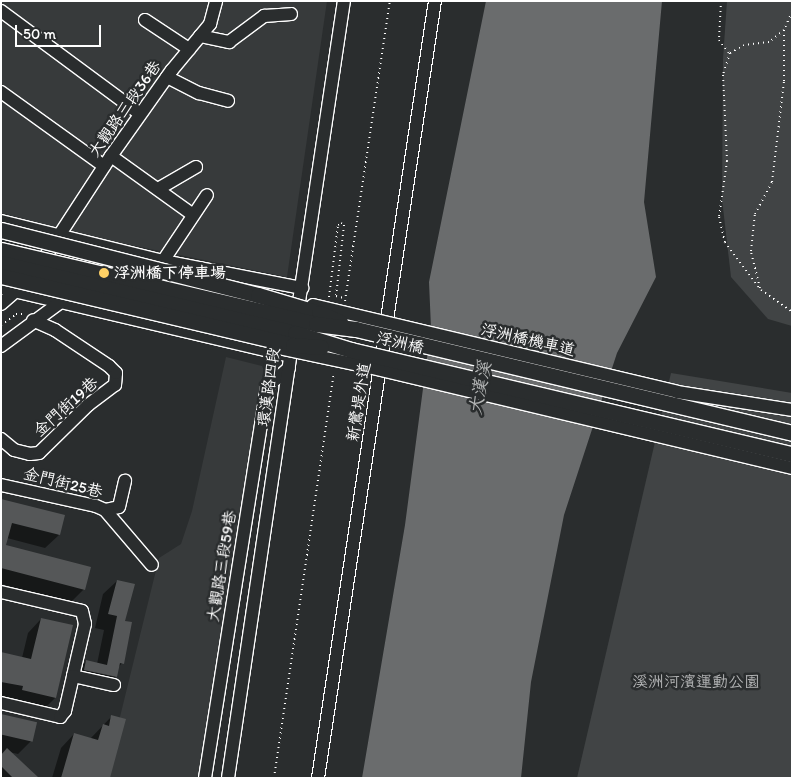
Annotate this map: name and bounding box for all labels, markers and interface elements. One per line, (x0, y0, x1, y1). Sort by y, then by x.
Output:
scale bar (18, 15, 104, 47)
text: 50 m (23, 25, 56, 43)
street label: 大觀路三段36巷 (85, 57, 165, 161)
place label: 浮洲橋下停車場 (114, 263, 226, 283)
marker: 浮洲橋下停車場 (98, 267, 110, 279)
street label: 浮洲橋機車道 (479, 320, 577, 360)
street label: 浮洲橋 (374, 328, 426, 358)
street label: 環漢路四段 (254, 346, 284, 428)
water label: 大漢溪 (464, 359, 496, 417)
street label: 新鶯堤外道 (343, 361, 375, 443)
street label: 金門街19巷 (30, 373, 102, 441)
street label: 金門街25巷 (21, 464, 105, 502)
street label: 大觀路三段59巷 (204, 509, 240, 623)
park label: 溪洲河濱運動公園 (632, 672, 760, 692)

